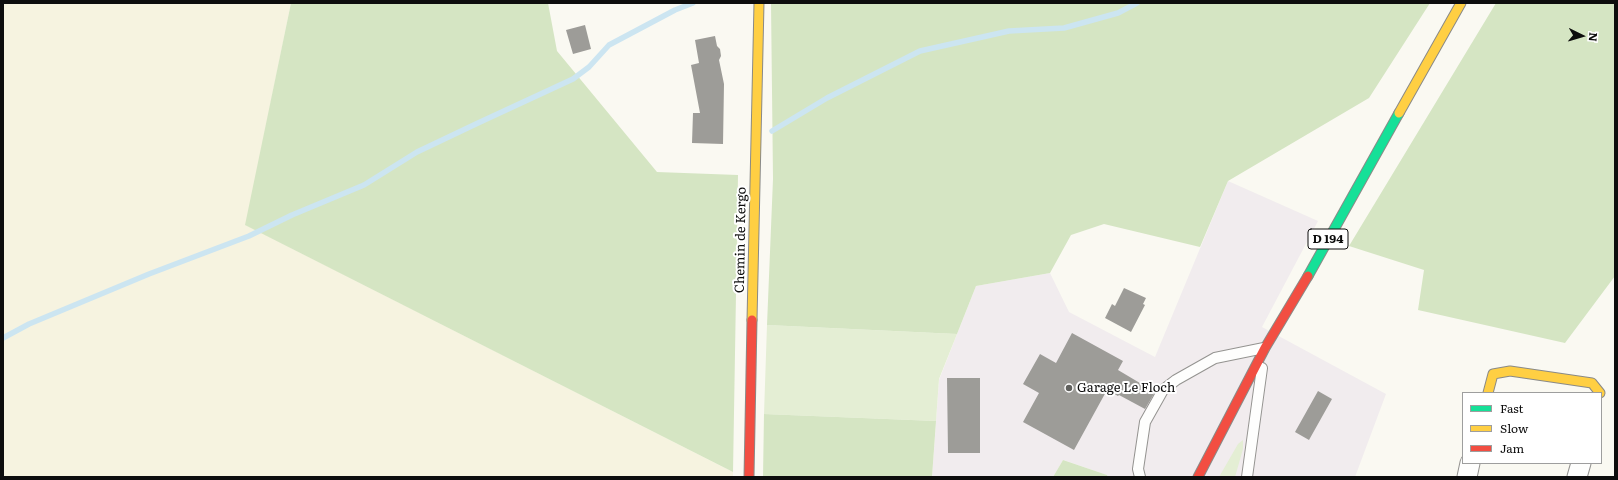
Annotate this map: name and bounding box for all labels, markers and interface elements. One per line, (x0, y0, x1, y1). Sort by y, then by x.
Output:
north arrow (1562, 16, 1602, 56)
text: N (1586, 32, 1602, 42)
street label: Chemin de Kergo (732, 187, 750, 293)
road number: D 194 (1308, 229, 1348, 249)
place label: Garage Le Floch (1077, 380, 1175, 396)
marker: Garage Le Floch (1064, 383, 1074, 393)
legend (1462, 392, 1602, 464)
text: Fast (1500, 399, 1523, 417)
text: Slow (1500, 419, 1528, 437)
text: Jam (1500, 439, 1524, 457)

